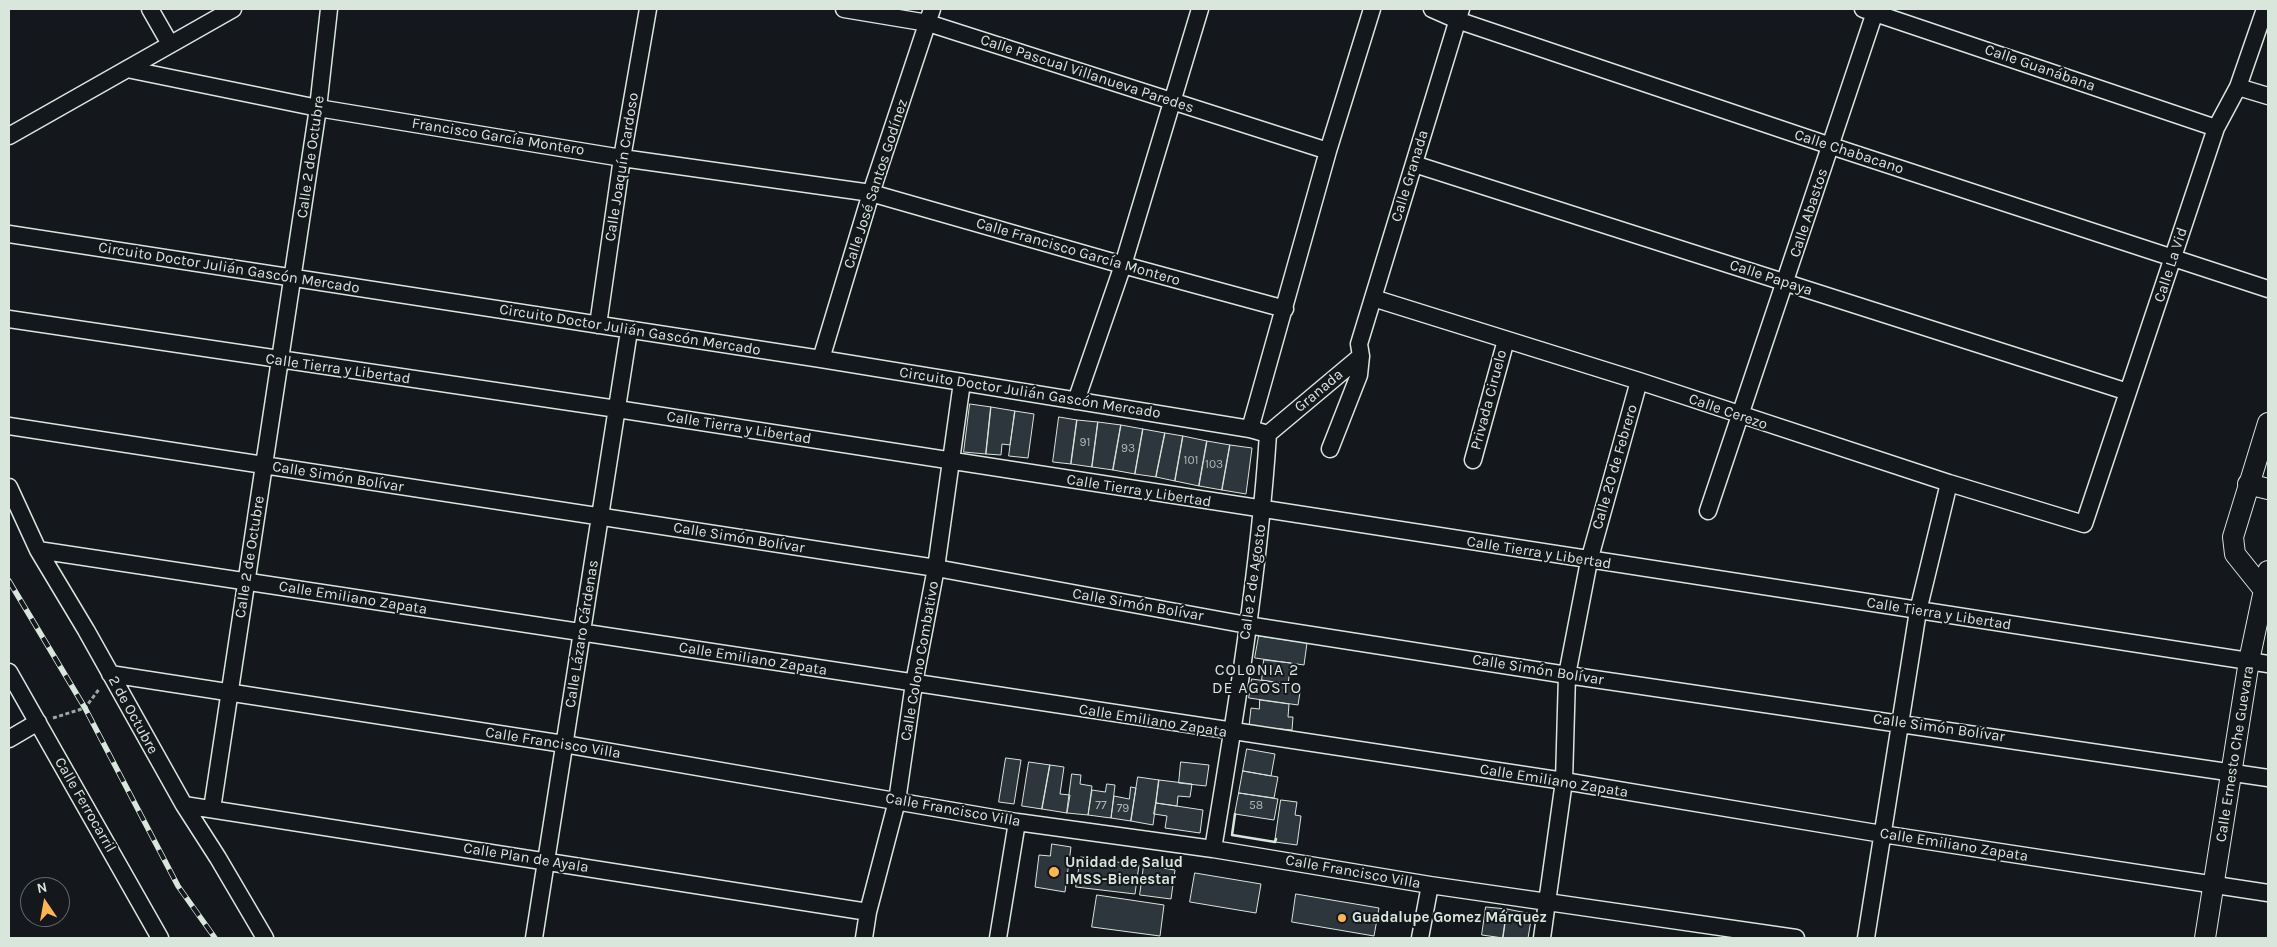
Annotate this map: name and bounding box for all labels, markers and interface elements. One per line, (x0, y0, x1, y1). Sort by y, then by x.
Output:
street label: Calle Pascual Villanueva Paredes (978, 31, 1196, 117)
street label: Calle Guanábana (1982, 41, 2098, 95)
street label: Calle Joaquín Cardoso (601, 91, 643, 243)
street label: Calle 2 de Octubre (293, 95, 329, 219)
street label: Calle José Santos Godínez (840, 97, 912, 271)
street label: Francisco García Montero (410, 114, 586, 160)
street label: Calle Chabacano (1792, 126, 1906, 178)
street label: Calle Granada (1388, 128, 1432, 224)
street label: Calle Abastos (1786, 166, 1832, 260)
street label: Calle Francisco García Montero (974, 214, 1182, 290)
street label: Calle La Vid (2150, 225, 2192, 305)
street label: Circuito Doctor Julián Gascón Mercado (97, 238, 361, 298)
street label: Calle Papaya (1727, 256, 1815, 300)
street label: Circuito Doctor Julián Gascón Mercado (498, 300, 762, 360)
street label: Privada Ciruelo (1467, 348, 1511, 452)
street label: Calle Tierra y Libertad (264, 350, 412, 388)
street label: Circuito Doctor Julián Gascón Mercado (898, 363, 1162, 423)
street label: Granada (1291, 366, 1347, 416)
street label: Calle Cerezo (1686, 390, 1770, 434)
street label: Calle 20 de Febrero (1589, 402, 1641, 532)
street label: Calle Tierra y Libertad (665, 408, 813, 448)
house number: 91 (1080, 436, 1090, 450)
house number: 93 (1121, 442, 1135, 456)
house number: 101 (1183, 454, 1199, 468)
street label: Calle Simón Bolívar (271, 458, 405, 496)
house number: 103 (1205, 458, 1223, 472)
street label: Calle Tierra y Libertad (1065, 471, 1213, 511)
street label: Calle 2 de Octubre (231, 495, 269, 619)
street label: Calle Simón Bolívar (672, 519, 806, 557)
street label: Calle 2 de Agosto (1236, 523, 1270, 641)
street label: Calle Tierra y Libertad (1465, 533, 1613, 573)
street label: Calle Lázaro Cárdenas (561, 559, 603, 709)
street label: Calle Emiliano Zapata (278, 577, 428, 619)
street label: Calle Colono Combativo (897, 580, 943, 742)
street label: Calle Simón Bolívar (1071, 585, 1205, 625)
street label: Calle Tierra y Libertad (1865, 594, 2013, 634)
street label: Calle Emiliano Zapata (678, 638, 828, 680)
street label: Calle Simón Bolívar (1471, 651, 1605, 689)
district label: COLONIA 2 DE AGOSTO (1211, 660, 1303, 698)
street label: Calle Ernesto Che Guevara (2212, 664, 2258, 844)
street label: 2 de Octubre (104, 673, 162, 757)
street label: Calle Emiliano Zapata (1078, 700, 1228, 742)
street label: Calle Simón Bolívar (1872, 710, 2006, 746)
street label: Calle Francisco Villa (484, 723, 622, 763)
street label: Calle Ferrocarril (51, 754, 119, 856)
street label: Calle Emiliano Zapata (1479, 760, 1629, 802)
street label: Calle Francisco Villa (884, 789, 1022, 831)
house number: 77 (1095, 799, 1107, 813)
house number: 58 (1249, 799, 1263, 813)
house number: 79 (1117, 802, 1129, 816)
street label: Calle Emiliano Zapata (1879, 824, 2029, 866)
street label: Calle Plan de Ayala (462, 839, 590, 877)
street label: Calle Francisco Villa (1284, 851, 1422, 893)
place label: Unidad de Salud IMSS-Bienestar (1065, 854, 1183, 889)
marker: Unidad de Salud IMSS-Bienestar (1047, 865, 1061, 879)
north arrow (20, 877, 70, 927)
text: N (35, 878, 49, 897)
place label: Guadalupe Gomez Márquez (1352, 909, 1547, 927)
marker: Guadalupe Gomez Márquez (1336, 912, 1348, 924)

